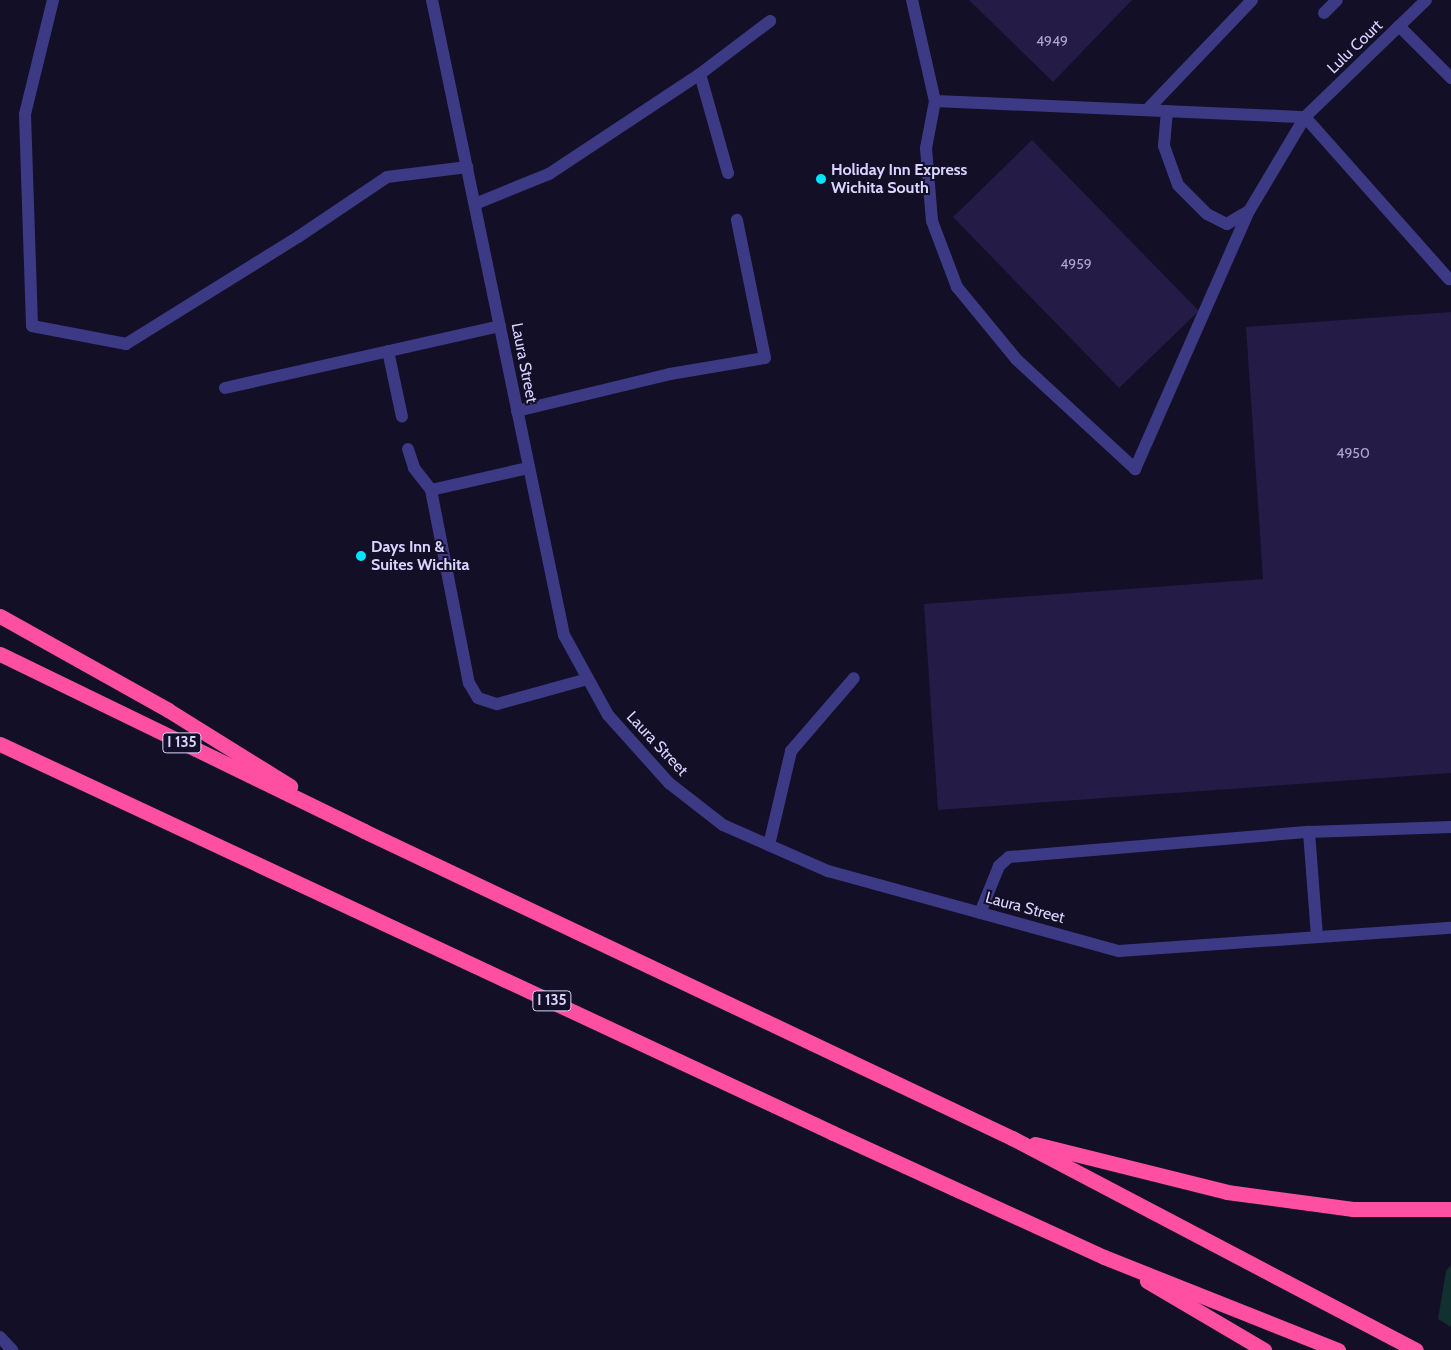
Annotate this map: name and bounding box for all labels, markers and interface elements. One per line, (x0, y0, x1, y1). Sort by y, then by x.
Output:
street label: Lulu Court (1323, 16, 1387, 78)
house number: 4949 (1036, 33, 1068, 49)
place label: Holiday Inn Express Wichita South (831, 160, 967, 198)
marker: Holiday Inn Express Wichita South (815, 173, 827, 185)
house number: 4959 (1060, 256, 1092, 272)
street label: Laura Street (507, 321, 541, 405)
house number: 4950 (1336, 445, 1370, 461)
place label: Days Inn & Suites Wichita (371, 537, 470, 575)
marker: Days Inn & Suites Wichita (355, 550, 367, 562)
street label: Laura Street (622, 708, 692, 780)
road number: I 135 (162, 730, 202, 756)
street label: Laura Street (983, 888, 1067, 928)
road number: I 135 (532, 988, 572, 1014)

